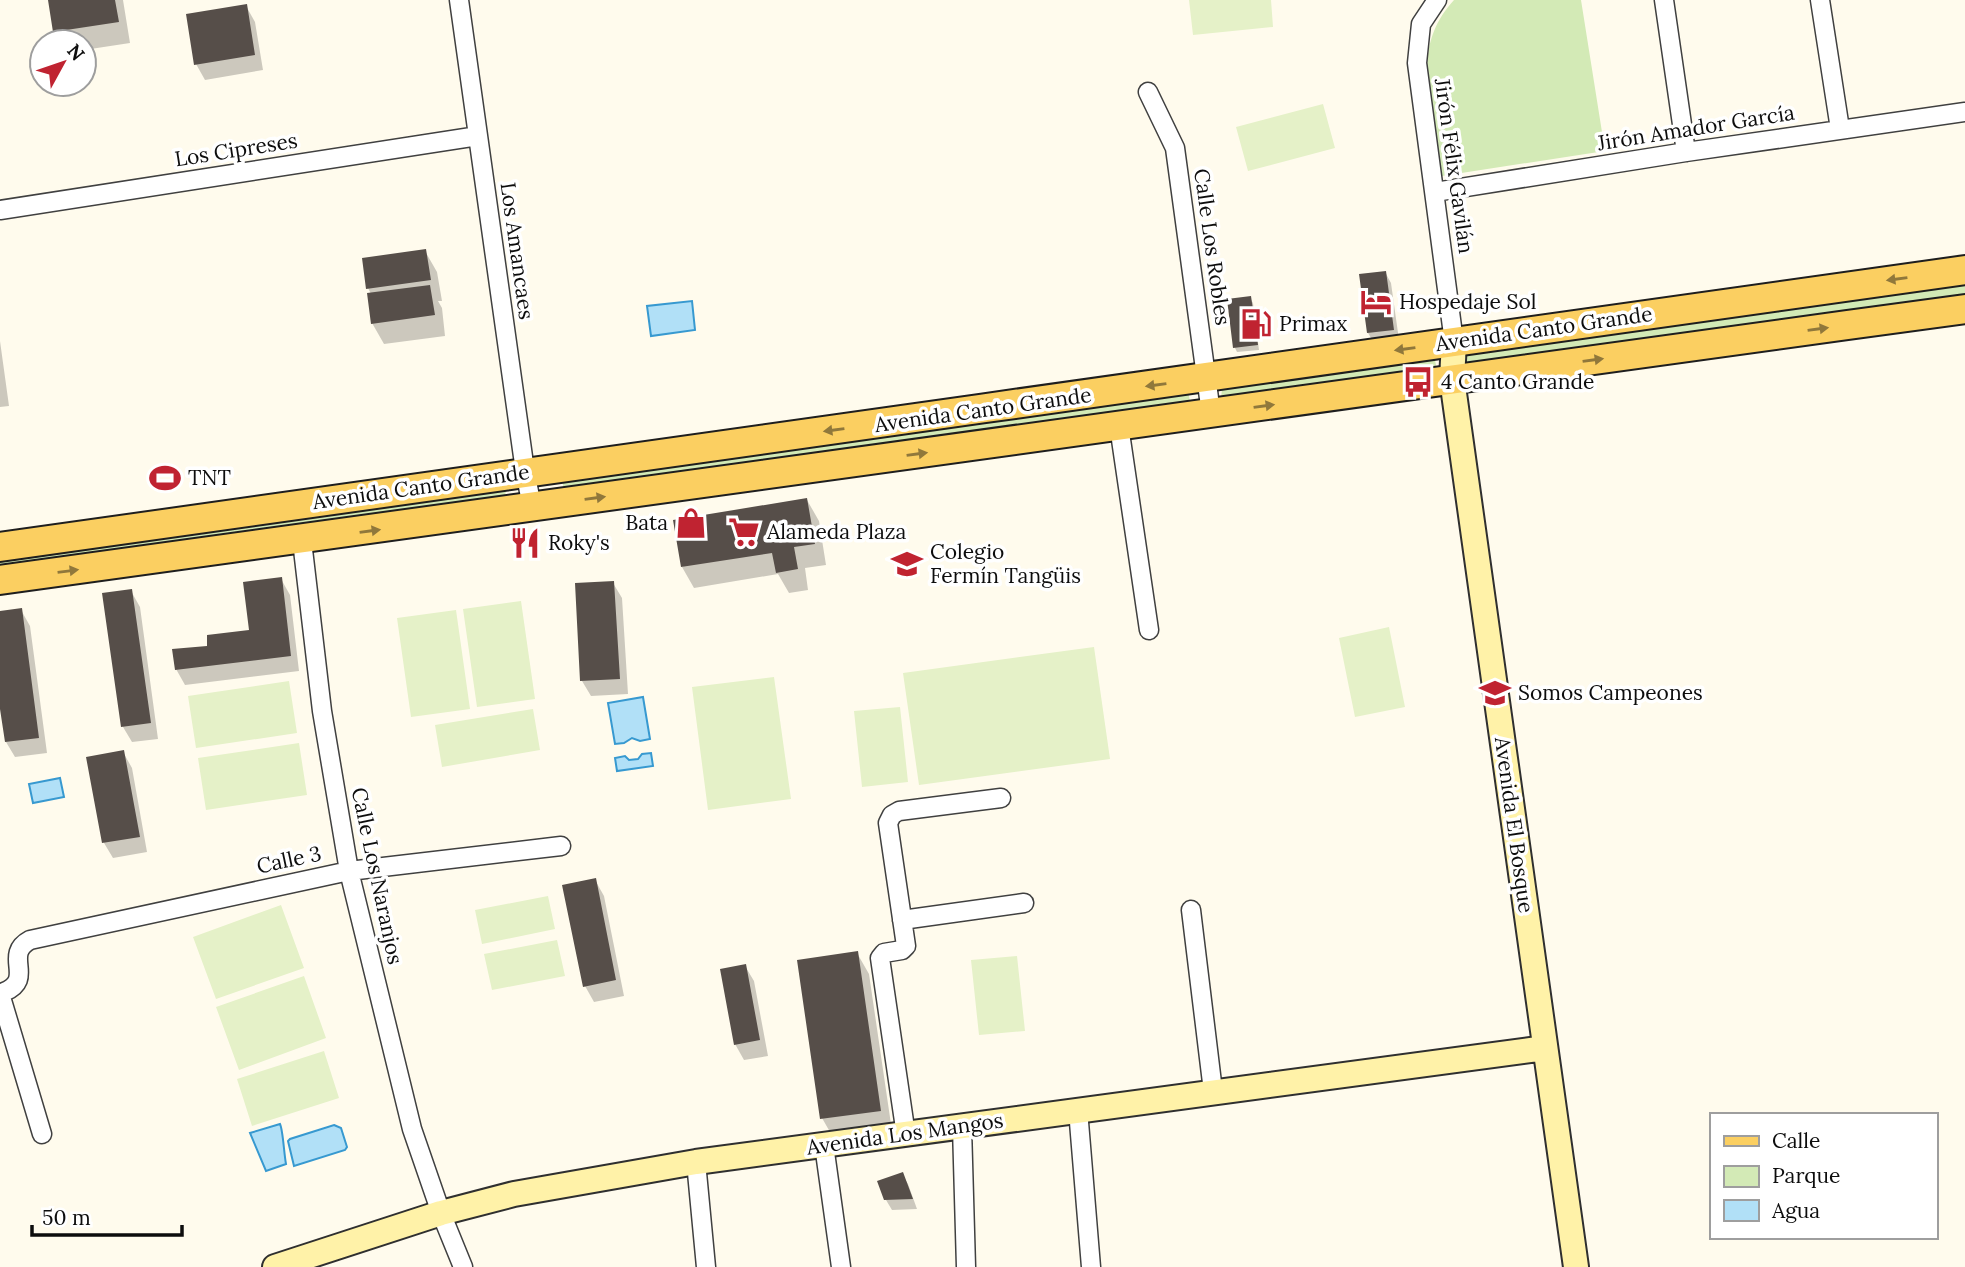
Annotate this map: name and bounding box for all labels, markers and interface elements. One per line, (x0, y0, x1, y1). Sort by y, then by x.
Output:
north arrow (28, 28, 98, 98)
text: N (62, 39, 90, 66)
street label: Jirón Félix Gavilán (1429, 76, 1480, 255)
street label: Jirón Amador García (1594, 99, 1797, 157)
street label: Los Cipreses (173, 126, 299, 173)
street label: Calle Los Robles (1188, 167, 1237, 327)
street label: Los Amancaes (495, 181, 540, 321)
one-way arrow (1886, 274, 1908, 285)
hotel icon: Hospedaje Sol (1359, 285, 1393, 319)
place label: Hospedaje Sol (1399, 288, 1536, 315)
street label: Avenida Canto Grande (1433, 300, 1654, 357)
fuel station icon: Primax (1239, 307, 1273, 341)
place label: Primax (1279, 310, 1347, 337)
one-way arrow (1807, 324, 1829, 335)
one-way arrow (1394, 344, 1416, 355)
one-way arrow (1582, 354, 1604, 365)
bus stop icon: 4 Canto Grande (1401, 365, 1435, 399)
place label: 4 Canto Grande (1441, 368, 1594, 395)
one-way arrow (1145, 380, 1167, 391)
street label: Avenida Canto Grande (872, 381, 1093, 438)
one-way arrow (1253, 400, 1275, 411)
one-way arrow (822, 425, 844, 436)
one-way arrow (907, 448, 929, 459)
street label: Avenida Canto Grande (310, 458, 531, 515)
sports icon: TNT (148, 461, 182, 495)
place label: TNT (188, 464, 231, 491)
one-way arrow (584, 493, 606, 504)
shop icon: Bata (674, 506, 708, 540)
place label: Bata (625, 509, 668, 536)
supermarket icon: Alameda Plaza (727, 515, 761, 549)
place label: Alameda Plaza (766, 518, 907, 545)
one-way arrow (359, 525, 381, 536)
restaurant icon: Roky's (508, 526, 542, 560)
place label: Roky's (548, 529, 610, 556)
place label: Colegio Fermín Tangüis (930, 538, 1081, 589)
school or university icon: Colegio Fermín Tangüis (890, 547, 924, 581)
one-way arrow (57, 566, 79, 577)
school or university icon: Somos Campeones (1478, 676, 1512, 710)
place label: Somos Campeones (1518, 679, 1703, 706)
street label: Avenida El Bosque (1489, 734, 1540, 915)
street label: Calle Los Naranjos (346, 785, 409, 967)
street label: Calle 3 (254, 839, 324, 880)
street label: Avenida Los Mangos (804, 1106, 1005, 1161)
legend (1710, 1113, 1937, 1239)
text: Calle (1772, 1127, 1820, 1154)
text: Parque (1772, 1162, 1840, 1189)
scale bar (32, 1194, 182, 1238)
text: Agua (1771, 1197, 1820, 1224)
text: 50 m (42, 1204, 91, 1231)

